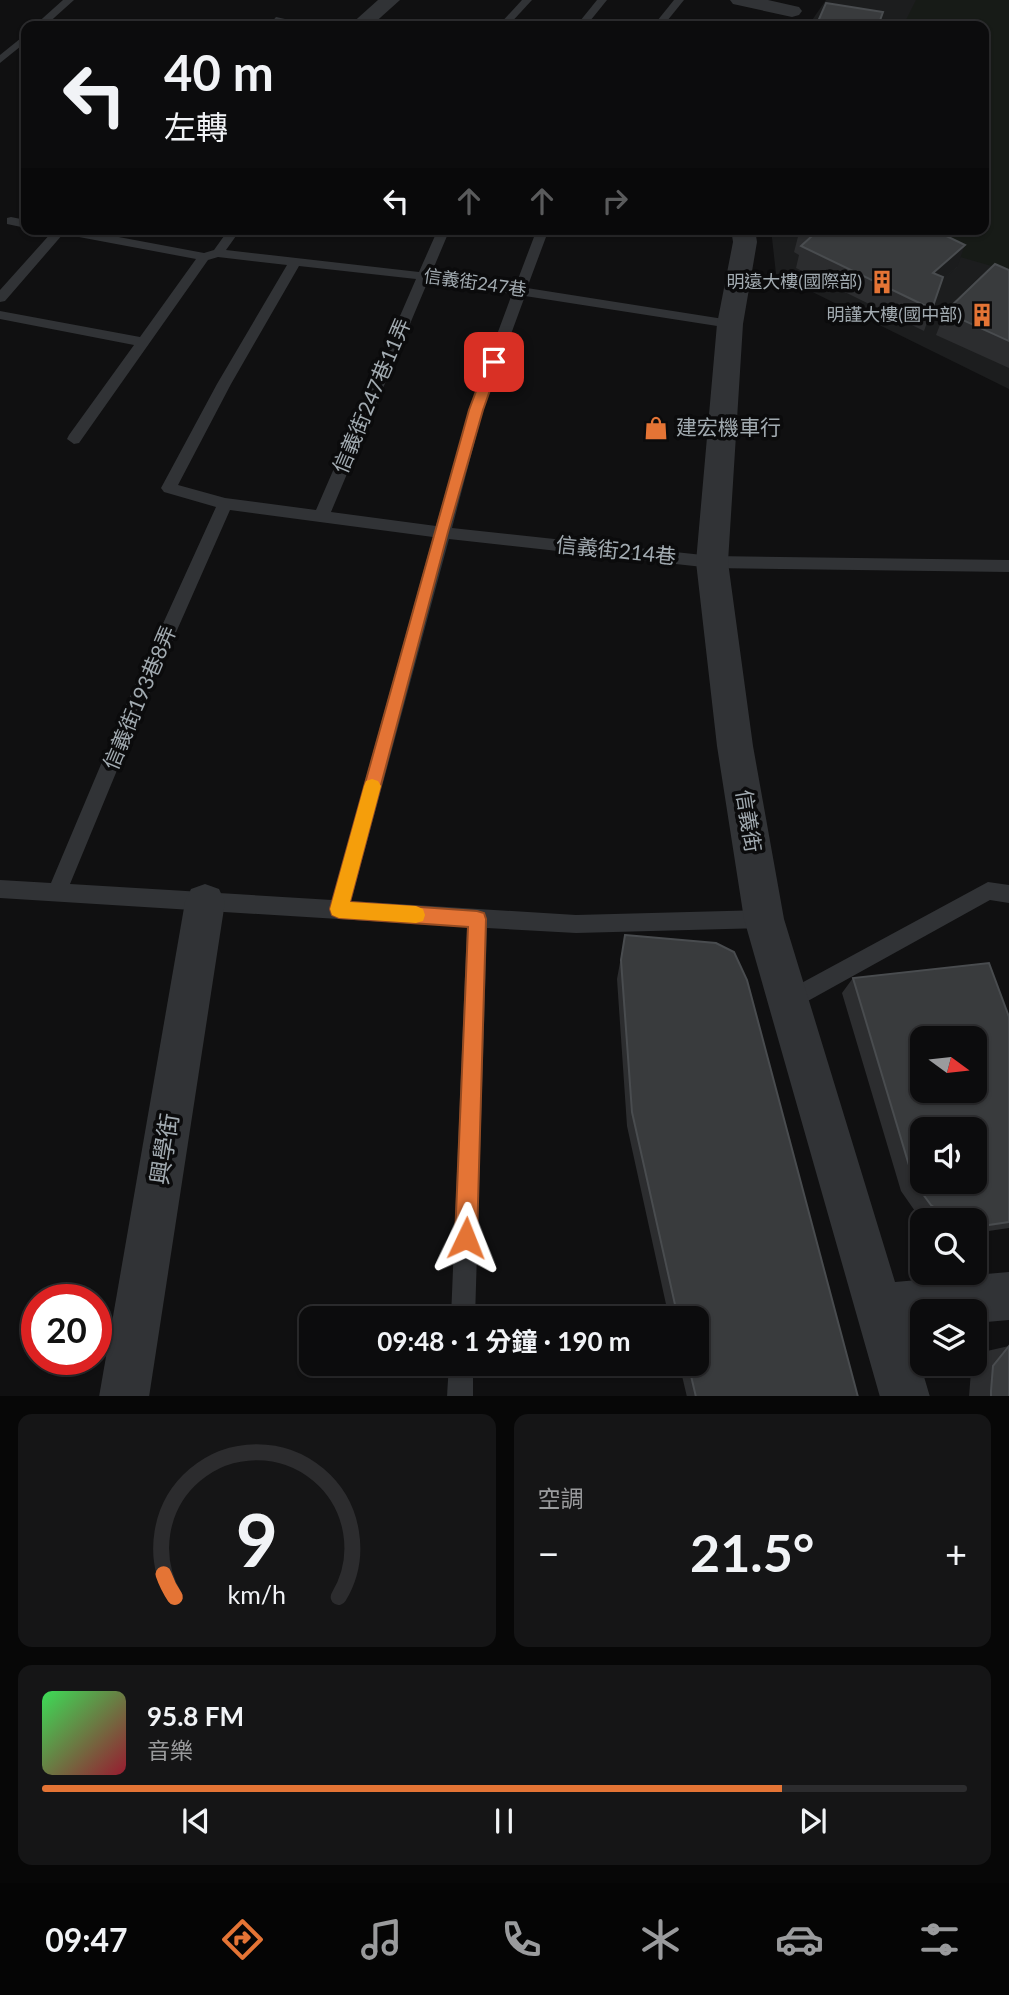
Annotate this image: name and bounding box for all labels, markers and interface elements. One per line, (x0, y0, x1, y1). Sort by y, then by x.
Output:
text: 40 m (164, 43, 274, 101)
icon: left (49, 49, 140, 140)
text: 左轉 (164, 107, 228, 146)
icon: left (377, 182, 415, 220)
icon: ahead (450, 182, 488, 220)
icon: ahead (523, 182, 561, 220)
icon: right (596, 182, 634, 220)
street label: 信義街247巷 (422, 264, 528, 300)
building icon: 明遠大樓(國際部) (868, 268, 896, 296)
place label: 明遠大樓(國際部) (726, 270, 862, 292)
building icon: 明謹大樓(國中部) (968, 301, 996, 329)
place label: 明謹大樓(國中部) (826, 303, 962, 325)
street label: 信義街247巷11弄 (327, 314, 415, 477)
pin (464, 332, 524, 392)
icon: arrive (475, 343, 513, 381)
shop icon: 建宏機車行 (642, 414, 670, 442)
place label: 建宏機車行 (676, 414, 781, 439)
street label: 信義街214巷 (555, 531, 677, 568)
street label: 信義街193巷8弄 (97, 622, 180, 773)
street label: 信義街 (732, 788, 767, 854)
north arrow (910, 1026, 987, 1102)
map controls (910, 1026, 987, 1376)
street label: 興學街 (144, 1111, 183, 1187)
button: sound (910, 1117, 987, 1194)
position arrow (429, 1201, 503, 1275)
button: search (910, 1208, 987, 1285)
speed limit sign: 20 (21, 1284, 112, 1375)
button: layers (910, 1299, 987, 1376)
text: 09:48 · 1 分鐘 · 190 m (377, 1325, 631, 1357)
text: 空調 (538, 1484, 584, 1512)
text: 9 (236, 1495, 278, 1583)
text: 21.5° (690, 1521, 814, 1583)
text: − (538, 1530, 560, 1576)
text: + (945, 1530, 967, 1576)
text: km/h (227, 1578, 286, 1608)
text: 95.8 FM (147, 1700, 244, 1732)
text: 音樂 (147, 1736, 193, 1764)
icon: previous (177, 1802, 215, 1840)
icon: pause (485, 1802, 523, 1840)
icon: next (794, 1802, 832, 1840)
icon: directions (218, 1915, 267, 1964)
icon: music (357, 1915, 406, 1964)
icon: phone (497, 1915, 546, 1964)
icon: climate (636, 1915, 685, 1964)
icon: car (775, 1915, 824, 1964)
icon: filters (915, 1915, 964, 1964)
text: 09:47 (45, 1920, 128, 1959)

